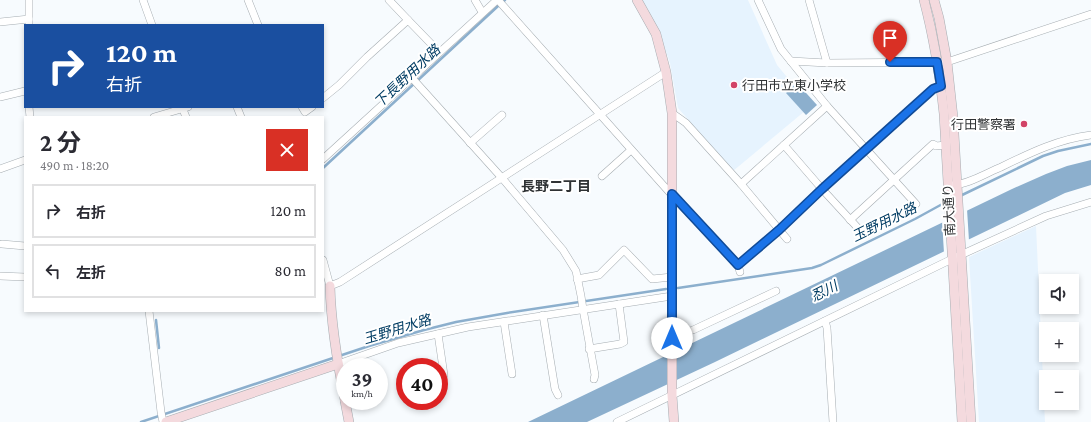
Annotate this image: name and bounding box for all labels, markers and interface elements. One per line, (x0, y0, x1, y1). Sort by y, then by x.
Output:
pin (873, 21, 907, 62)
icon: arrive (879, 27, 901, 49)
text: 120 m (106, 37, 177, 68)
icon: right (40, 40, 92, 92)
water label: 下長野用水路 (371, 41, 444, 110)
text: 右折 (106, 75, 142, 95)
place label: 行田市立東小学校 (742, 78, 846, 93)
marker: 行田市立東小学校 (729, 80, 739, 90)
place label: 行田警察署 (951, 117, 1016, 132)
marker: 行田警察署 (1019, 119, 1029, 129)
text: 2 分 (40, 129, 81, 156)
button: close (266, 129, 308, 171)
text: 490 m · 18:20 (40, 158, 109, 173)
district label: 長野二丁目 (521, 178, 591, 194)
street label: 南大通り (940, 184, 958, 236)
water label: 玉野用水路 (849, 199, 920, 245)
icon: right (42, 200, 64, 222)
text: 120 m (271, 203, 306, 219)
text: 右折 (76, 205, 106, 221)
icon: left (42, 260, 64, 282)
text: 80 m (275, 263, 306, 279)
text: 左折 (76, 265, 106, 281)
map controls (1039, 274, 1079, 410)
button: sound (1039, 274, 1079, 314)
water label: 忍川 (808, 277, 842, 304)
water label: 玉野用水路 (361, 311, 434, 347)
position arrow (651, 317, 693, 359)
button: + (1039, 322, 1079, 362)
speed limit sign: 40 (396, 358, 448, 410)
text: 39 (352, 368, 372, 390)
button: − (1039, 370, 1079, 410)
text: km/h (351, 388, 373, 399)

